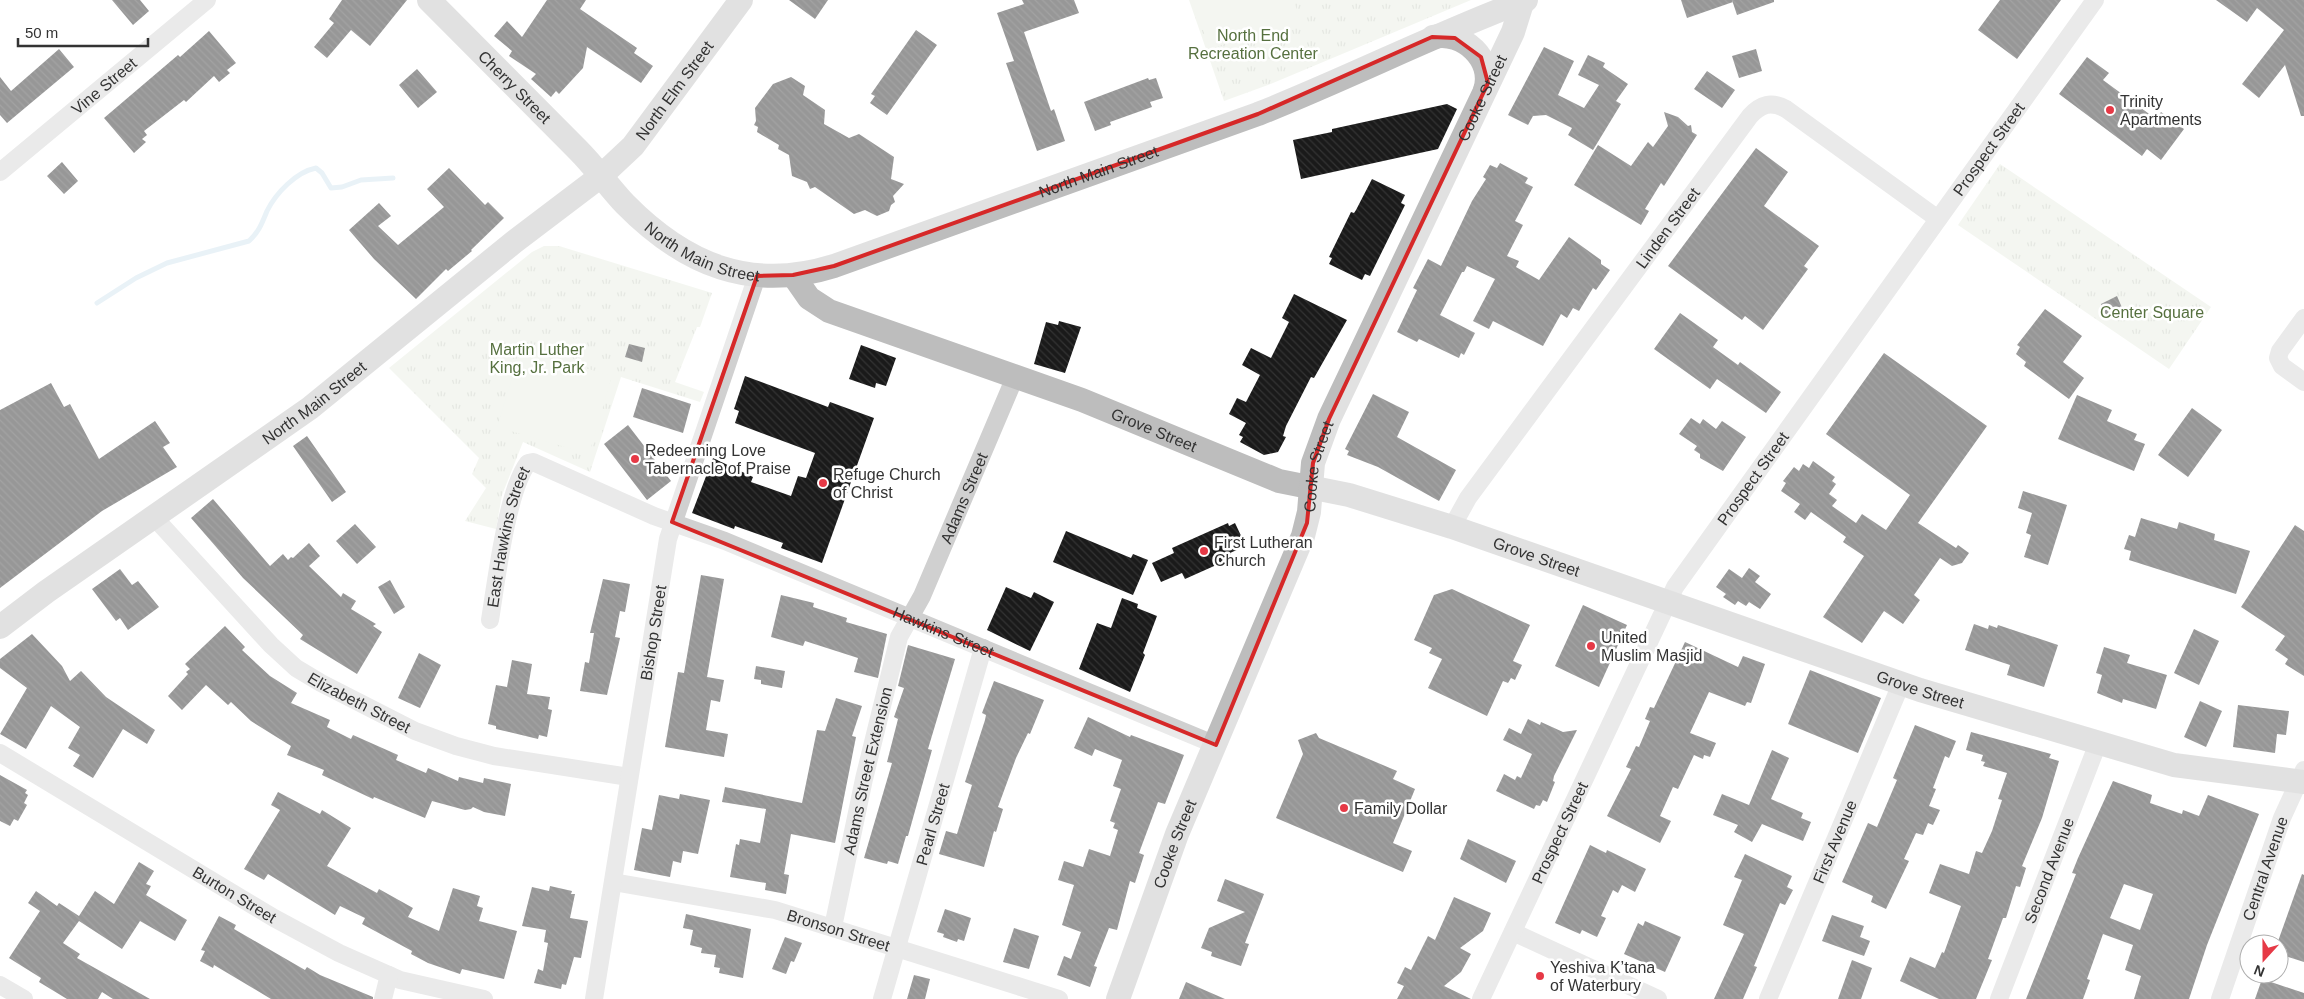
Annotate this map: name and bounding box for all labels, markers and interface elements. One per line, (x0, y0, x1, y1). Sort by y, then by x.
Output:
scale bar (18, 15, 148, 47)
text: 50 m (25, 24, 58, 41)
park label: North End Recreation Center (1188, 27, 1319, 62)
street label: North Elm Street (632, 37, 717, 143)
street label: Cherry Street (475, 47, 555, 127)
street label: Cooke Street (1454, 52, 1510, 144)
street label: Vine Street (68, 54, 140, 117)
place label: Trinity Apartments (2120, 93, 2202, 128)
street label: Prospect Street (1949, 99, 2028, 199)
marker: Trinity Apartments (2104, 104, 2116, 116)
street label: North Main Street (1036, 142, 1161, 200)
street label: Linden Street (1632, 184, 1703, 271)
street label: North Main Street (642, 218, 761, 284)
park label: Center Square (2100, 304, 2204, 321)
park label: Martin Luther King, Jr. Park (489, 341, 586, 376)
street label: North Main Street (259, 357, 369, 447)
street label: Grove Street (1109, 405, 1200, 455)
street label: Cooke Street (1301, 418, 1336, 513)
street label: Prospect Street (1714, 428, 1792, 528)
place label: Redeeming Love Tabernacle of Praise (645, 442, 791, 477)
street label: Adams Street (937, 449, 991, 546)
marker: Redeeming Love Tabernacle of Praise (629, 453, 641, 465)
street label: East Hawkins Street (484, 463, 533, 609)
place label: Refuge Church of Christ (833, 466, 941, 501)
marker: Refuge Church of Christ (817, 477, 829, 489)
place label: First Lutheran Church (1214, 534, 1313, 569)
street label: Grove Street (1491, 534, 1583, 580)
marker: First Lutheran Church (1198, 545, 1210, 557)
street label: Bishop Street (637, 583, 669, 682)
street label: Hawkins Street (890, 603, 997, 660)
place label: United Muslim Masjid (1601, 629, 1702, 664)
marker: United Muslim Masjid (1585, 640, 1597, 652)
street label: Grove Street (1874, 667, 1967, 711)
street label: Elizabeth Street (305, 669, 414, 736)
street label: Adams Street Extension (840, 685, 895, 856)
street label: Prospect Street (1528, 779, 1591, 886)
street label: Pearl Street (912, 781, 952, 867)
street label: Cooke Street (1150, 797, 1199, 890)
street label: First Avenue (1809, 797, 1860, 886)
place label: Family Dollar (1354, 800, 1448, 817)
marker: Family Dollar (1338, 802, 1350, 814)
street label: Central Avenue (2239, 814, 2290, 923)
street label: Second Avenue (2021, 815, 2077, 926)
street label: Burton Street (190, 863, 280, 926)
street label: Bronson Street (785, 906, 893, 954)
north arrow (2239, 934, 2289, 984)
place label: Yeshiva K’tana of Waterbury (1550, 959, 1655, 994)
text: N (2252, 962, 2267, 980)
marker: Yeshiva K’tana of Waterbury (1534, 970, 1546, 982)

